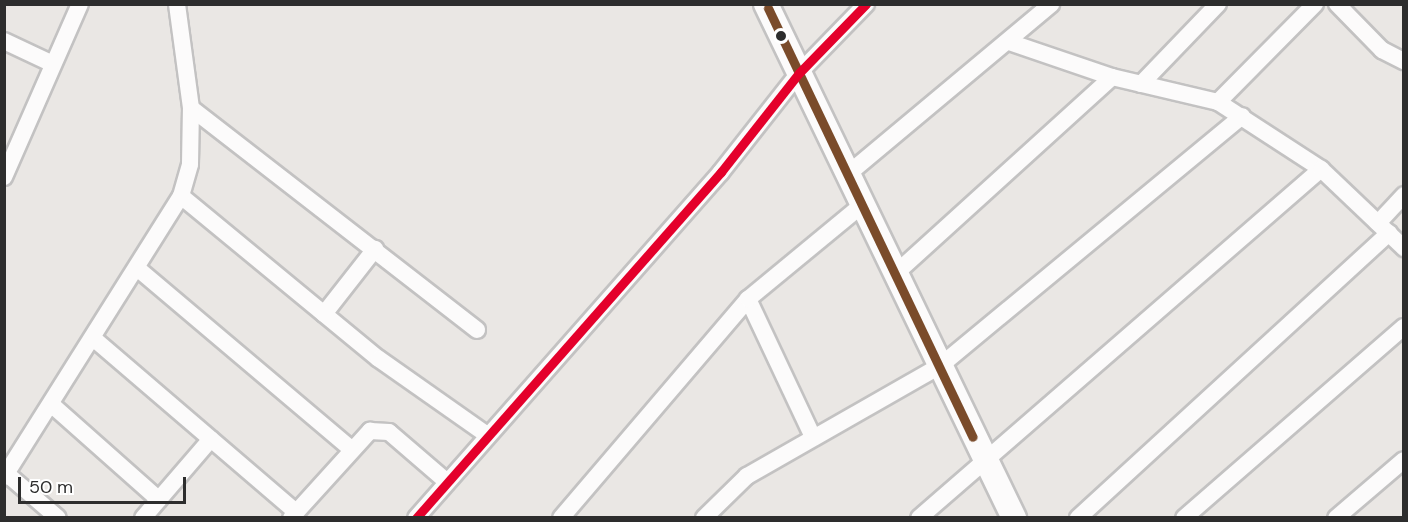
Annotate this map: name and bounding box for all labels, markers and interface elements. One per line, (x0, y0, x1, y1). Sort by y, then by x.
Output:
unlabelled marker (775, 30, 787, 42)
scale bar (21, 465, 189, 503)
text: 50 m (29, 475, 73, 499)

